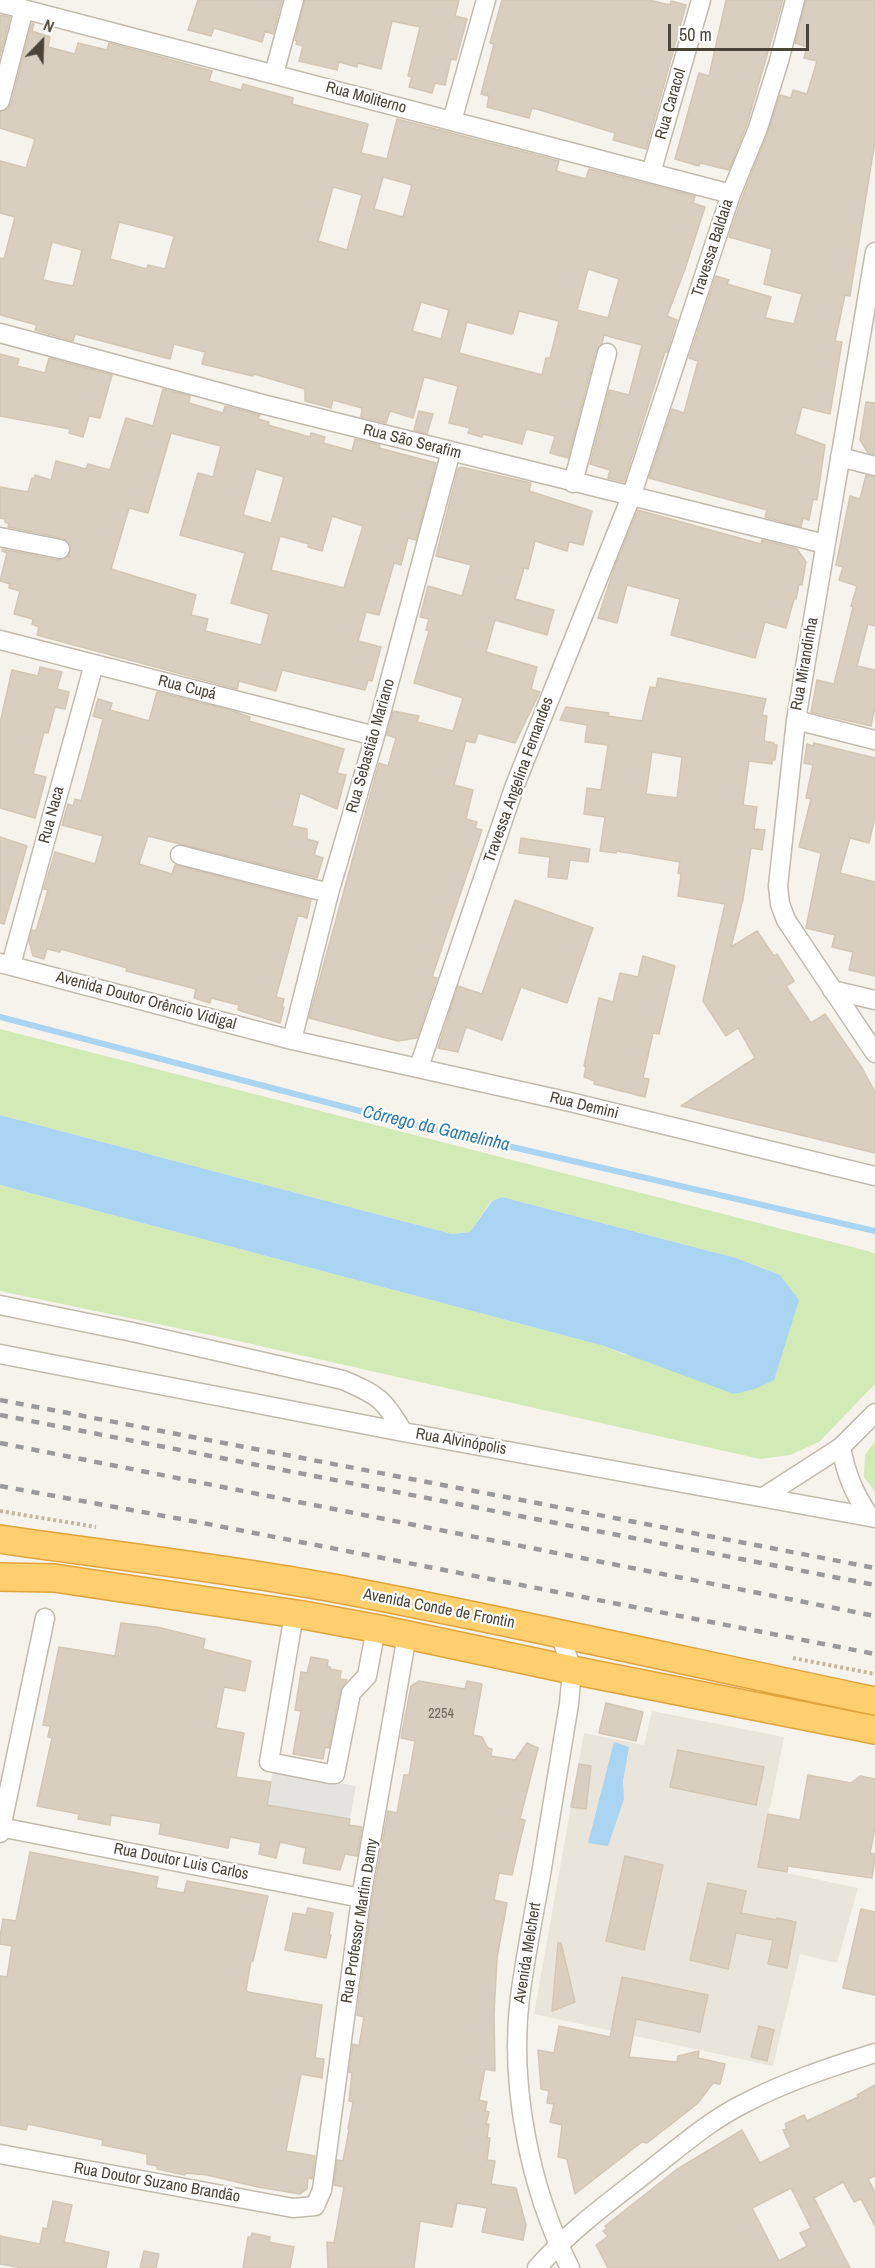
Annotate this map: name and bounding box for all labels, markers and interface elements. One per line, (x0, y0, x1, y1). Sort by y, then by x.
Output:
north arrow (12, 12, 72, 72)
scale bar (671, 12, 812, 50)
text: N (40, 13, 58, 37)
text: 50 m (679, 22, 712, 47)
street label: Rua Caracol (652, 66, 690, 142)
street label: Rua Moliterno (324, 78, 408, 118)
street label: Travessa Baldaia (688, 197, 738, 299)
street label: Rua São Serafim (361, 421, 463, 463)
street label: Rua Mirandinha (787, 616, 823, 712)
street label: Rua Cupá (156, 672, 218, 704)
street label: Rua Sebastião Mariano (343, 677, 399, 815)
street label: Travessa Angelina Fernandes (480, 695, 558, 865)
street label: Rua Naca (35, 784, 69, 846)
street label: Avenida Doutor Orêncio Vidigal (54, 968, 238, 1034)
street label: Rua Demini (548, 1088, 620, 1124)
water label: Córrego da Gamelinha (360, 1102, 512, 1156)
street label: Rua Alvinópolis (414, 1425, 508, 1459)
street label: Avenida Conde de Frontin (362, 1585, 516, 1633)
house number: 2254 (428, 1706, 454, 1722)
street label: Rua Professor Martim Damy (338, 1837, 382, 2005)
street label: Rua Doutor Luis Carlos (112, 1839, 250, 1885)
street label: Avenida Melchert (511, 1901, 545, 2005)
street label: Rua Doutor Suzano Brandão (72, 2159, 242, 2207)

